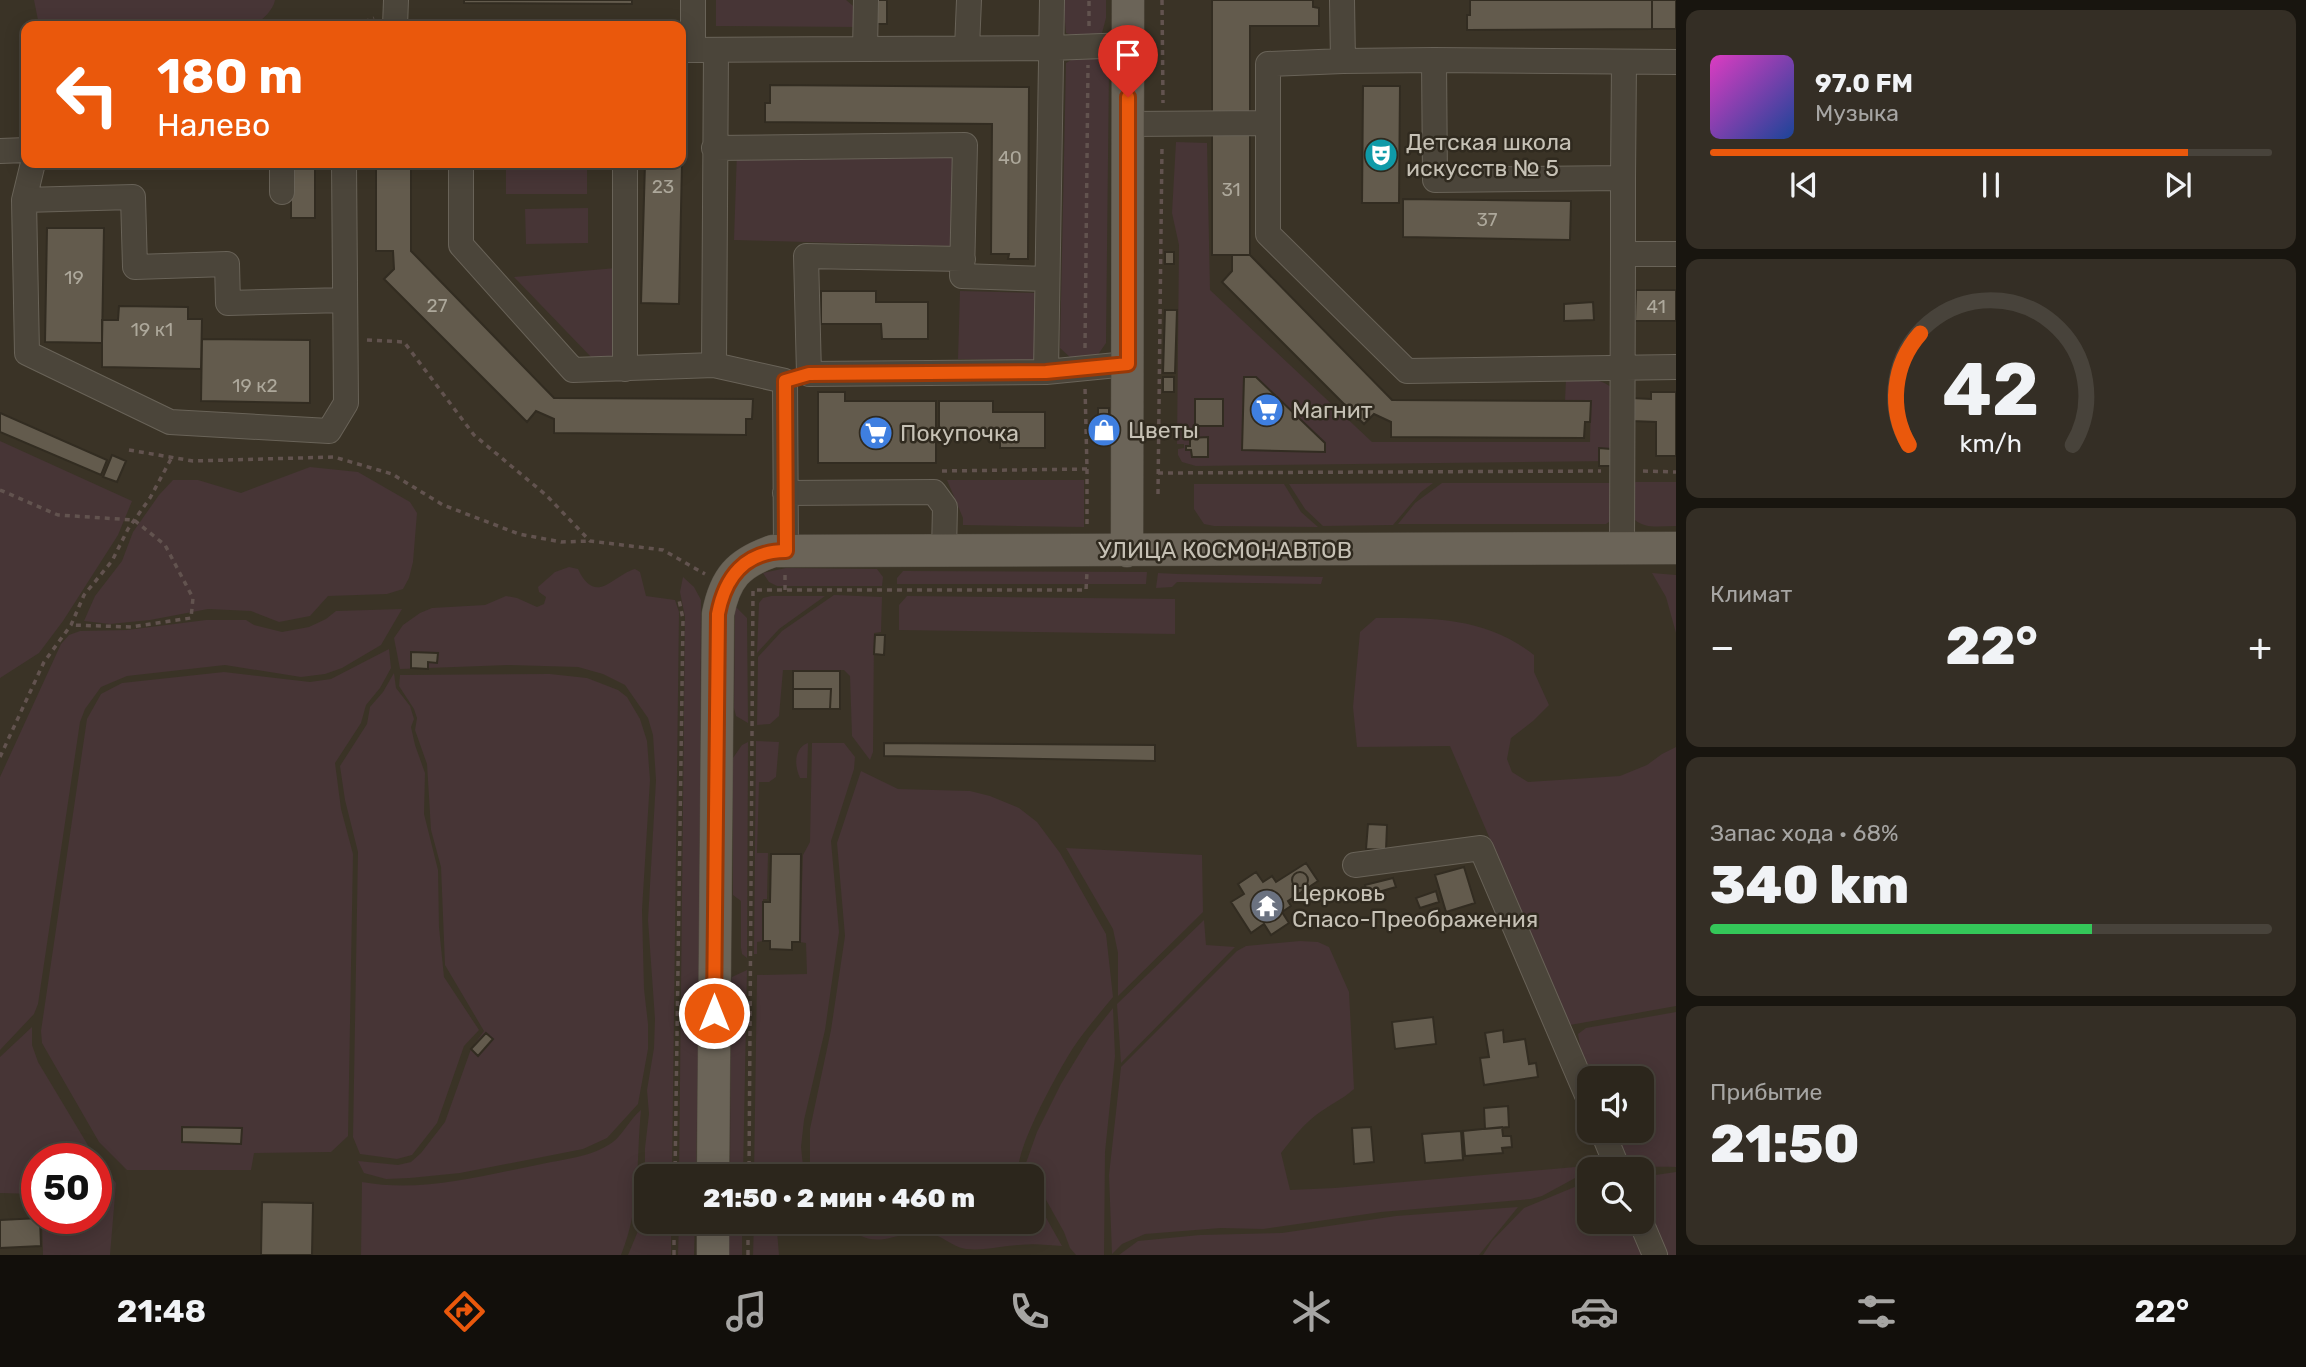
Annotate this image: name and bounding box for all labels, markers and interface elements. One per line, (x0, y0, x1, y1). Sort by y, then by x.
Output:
pin (1098, 25, 1158, 97)
icon: arrive (1109, 36, 1147, 74)
text: 180 m (157, 47, 303, 105)
icon: left (42, 49, 133, 140)
text: 97.0 FM (1815, 68, 1913, 99)
text: Музыка (1815, 99, 1899, 127)
text: Налево (157, 106, 270, 144)
place label: Детская школа искусств № 5 (1406, 128, 1572, 182)
theatre icon: Детская школа искусств № 5 (1362, 136, 1400, 174)
house number: 40 (998, 146, 1022, 169)
icon: previous (1785, 166, 1823, 204)
icon: pause (1972, 166, 2010, 204)
icon: next (2159, 166, 2197, 204)
house number: 23 (652, 175, 674, 198)
house number: 31 (1221, 178, 1241, 201)
house number: 37 (1476, 208, 1498, 231)
house number: 19 (64, 266, 84, 289)
house number: 27 (427, 294, 448, 317)
house number: 41 (1646, 295, 1666, 318)
house number: 19 к1 (131, 318, 173, 341)
text: 42 (1942, 347, 2040, 433)
house number: 19 к2 (232, 374, 278, 397)
supermarket icon: Магнит (1248, 391, 1286, 429)
place label: Магнит (1292, 396, 1373, 424)
shop icon: Цветы (1085, 411, 1123, 449)
supermarket icon: Покупочка (857, 414, 895, 452)
place label: Цветы (1128, 416, 1199, 444)
place label: Покупочка (900, 419, 1019, 447)
text: km/h (1960, 428, 2022, 457)
street label: УЛИЦА КОСМОНАВТОВ (1098, 536, 1352, 564)
text: Климат (1710, 580, 1792, 608)
text: 22° (1945, 615, 2038, 677)
text: − (1710, 624, 1735, 670)
text: + (2248, 624, 2272, 670)
text: Запас хода · 68% (1710, 819, 1899, 847)
text: 340 km (1710, 854, 1909, 916)
place label: Церковь Спасо-Преображения (1292, 879, 1538, 933)
temple icon: Церковь Спасо-Преображения (1248, 887, 1286, 925)
position arrow (677, 976, 751, 1050)
map controls (1577, 1066, 1654, 1234)
button: sound (1577, 1066, 1654, 1143)
text: Прибытие (1710, 1078, 1822, 1106)
text: 21:50 (1710, 1113, 1860, 1175)
speed limit sign: 50 (21, 1143, 112, 1234)
button: search (1577, 1157, 1654, 1234)
text: 21:50 · 2 мин · 460 m (703, 1183, 975, 1214)
icon: directions (440, 1287, 489, 1336)
icon: music (722, 1287, 771, 1336)
icon: phone (1005, 1287, 1054, 1336)
icon: climate (1287, 1287, 1336, 1336)
icon: car (1570, 1287, 1619, 1336)
icon: filters (1852, 1287, 1901, 1336)
text: 21:48 (117, 1292, 206, 1330)
text: 22° (2134, 1292, 2189, 1330)

